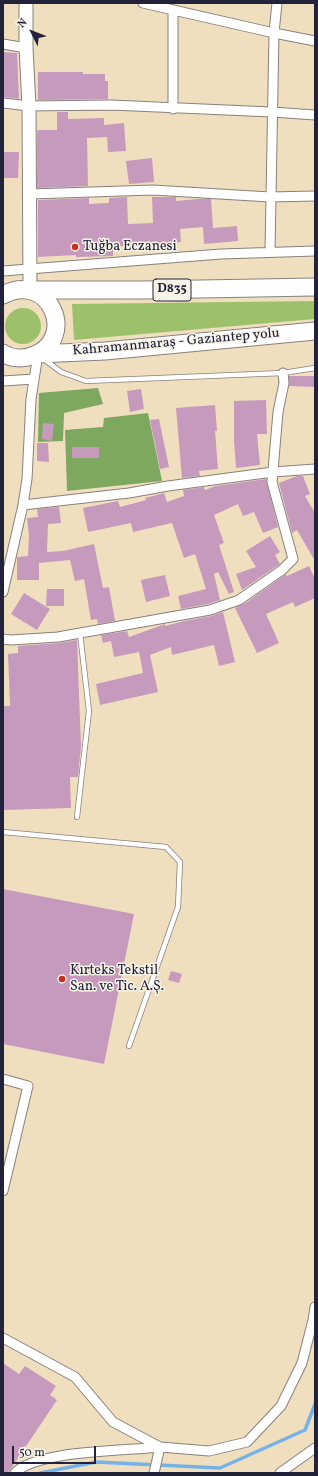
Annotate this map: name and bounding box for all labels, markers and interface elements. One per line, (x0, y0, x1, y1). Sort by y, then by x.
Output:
north arrow (12, 12, 52, 52)
text: N (14, 16, 31, 32)
place label: Tuğba Eczanesi (83, 239, 177, 255)
marker: Tuğba Eczanesi (70, 242, 80, 252)
road number: D835 (153, 279, 191, 301)
street label: Kahramanmaraş - Gaziantep yolu (72, 326, 280, 360)
place label: Kırteks Tekstil San. ve Tic. A.Ş. (70, 963, 164, 996)
marker: Kırteks Tekstil San. ve Tic. A.Ş. (57, 974, 67, 984)
scale bar (14, 1438, 98, 1464)
text: 50 m (19, 1445, 45, 1461)

